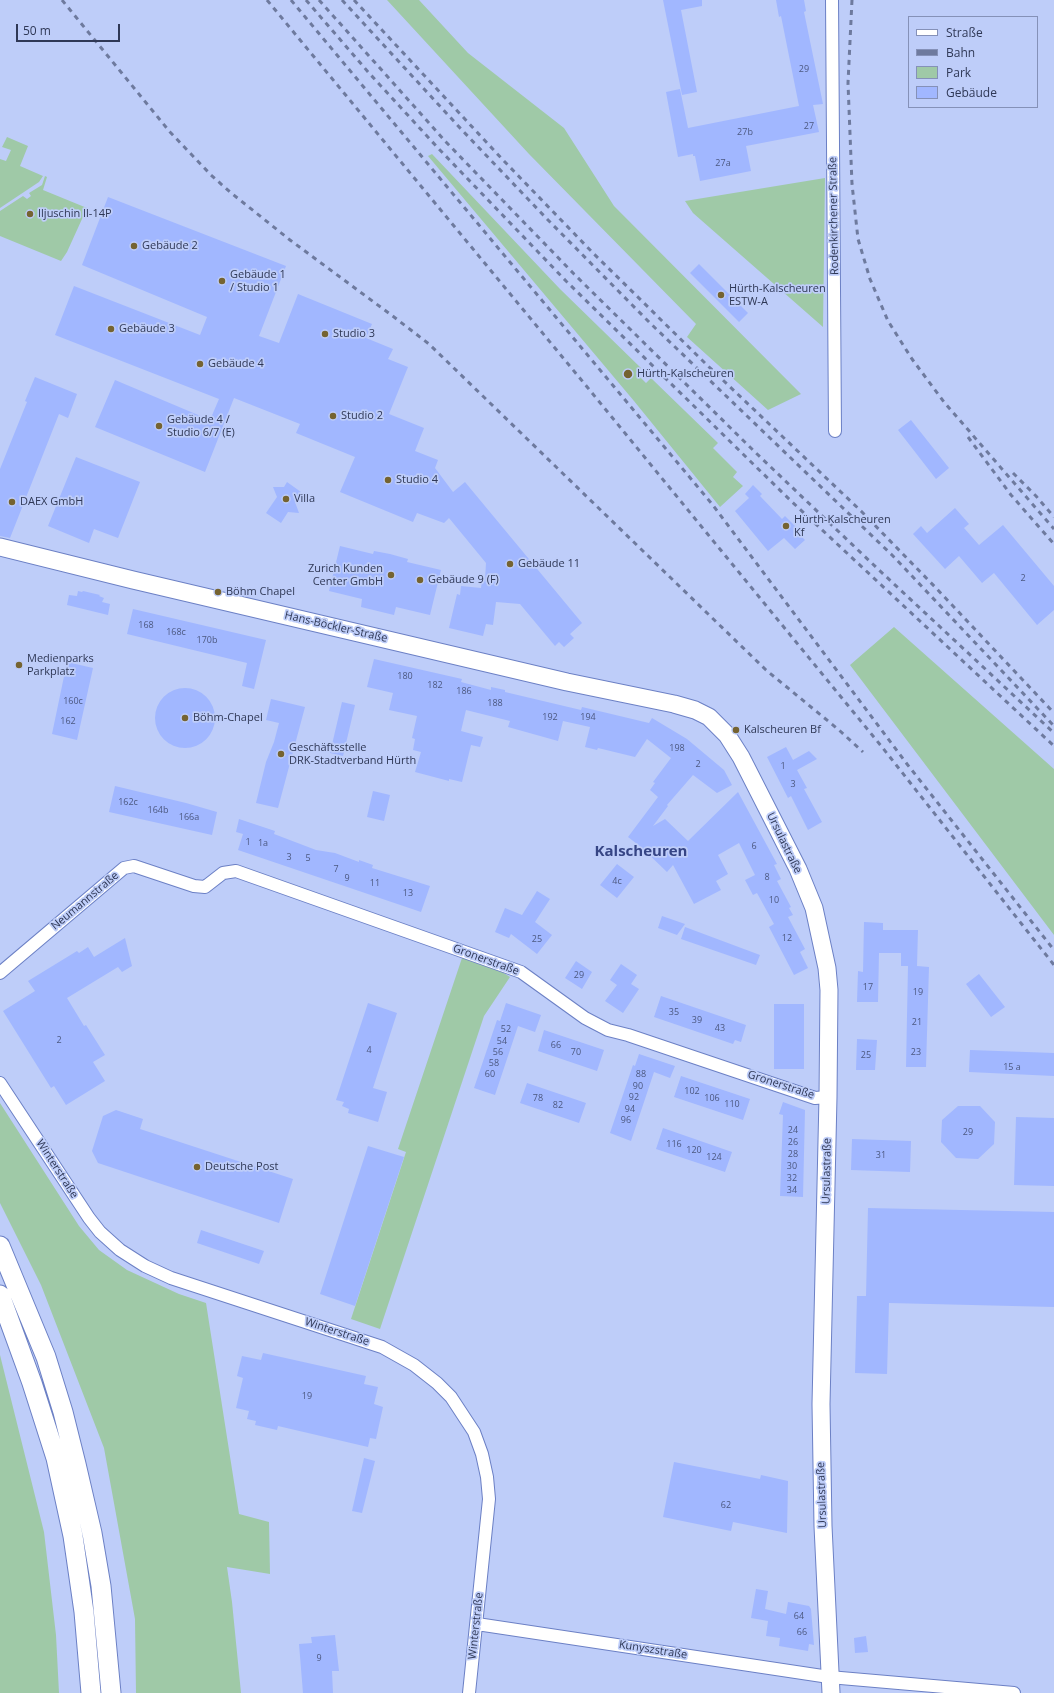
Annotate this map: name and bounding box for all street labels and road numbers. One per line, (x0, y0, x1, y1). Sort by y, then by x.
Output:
street label: Rodenkirchener Straße (826, 157, 842, 275)
street label: Hans-Böckler-Straße (283, 609, 389, 645)
street label: Ursulastraße (764, 810, 804, 876)
street label: Neumannstraße (49, 869, 121, 933)
street label: Gronerstraße (451, 942, 521, 978)
street label: Gronerstraße (746, 1068, 816, 1102)
street label: Winterstraße (33, 1137, 81, 1201)
street label: Ursulastraße (820, 1138, 834, 1204)
street label: Winterstraße (303, 1315, 371, 1349)
street label: Ursulastraße (814, 1462, 830, 1528)
street label: Winterstraße (466, 1592, 486, 1660)
street label: Kunyszstraße (618, 1638, 688, 1662)

